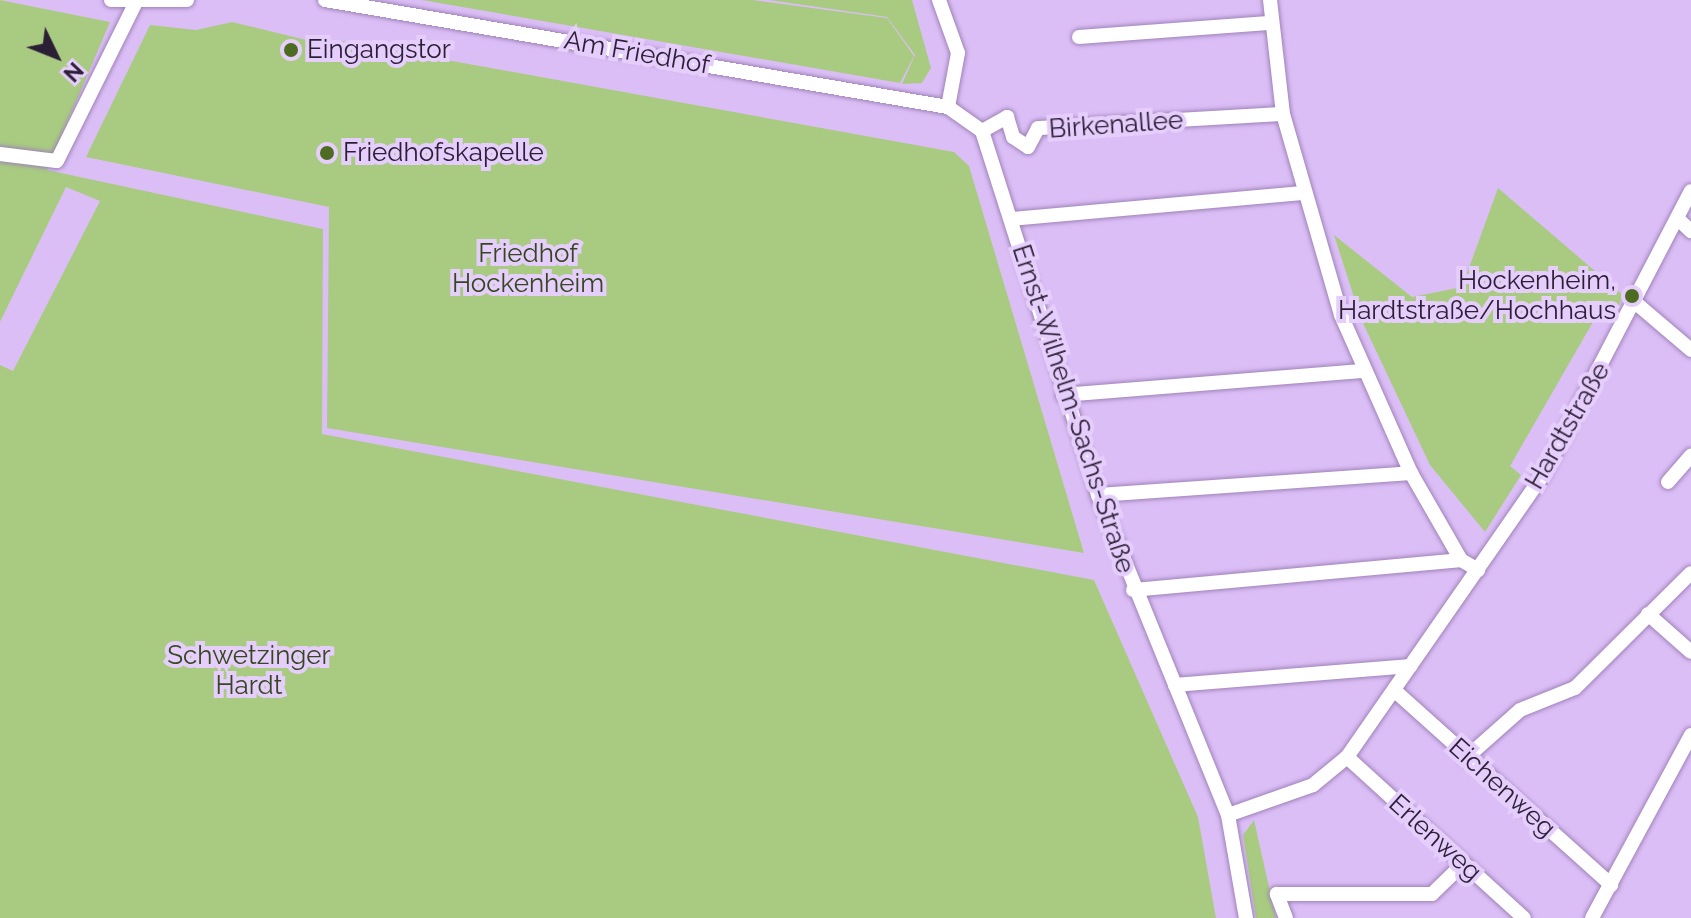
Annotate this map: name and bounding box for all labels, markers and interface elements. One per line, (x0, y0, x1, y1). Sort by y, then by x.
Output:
north arrow (16, 16, 96, 96)
street label: Am Friedhof (562, 25, 712, 81)
place label: Eingangstor (307, 34, 451, 66)
marker: Eingangstor (282, 41, 300, 59)
text: N (58, 57, 89, 87)
street label: Birkenallee (1048, 105, 1184, 145)
place label: Friedhofskapelle (343, 137, 544, 169)
marker: Friedhofskapelle (318, 144, 336, 162)
park label: Friedhof Hockenheim (452, 238, 604, 300)
street label: Ernst-Wilhelm-Sachs-Straße (1005, 241, 1141, 577)
place label: Hockenheim, Hardtstraße/Hochhaus (1338, 265, 1616, 326)
marker: Hockenheim, Hardtstraße/Hochhaus (1623, 287, 1641, 305)
street label: Hardtstraße (1519, 357, 1617, 495)
park label: Schwetzinger Hardt (167, 640, 331, 702)
street label: Eichenweg (1442, 732, 1562, 844)
street label: Erlenweg (1382, 788, 1488, 888)

